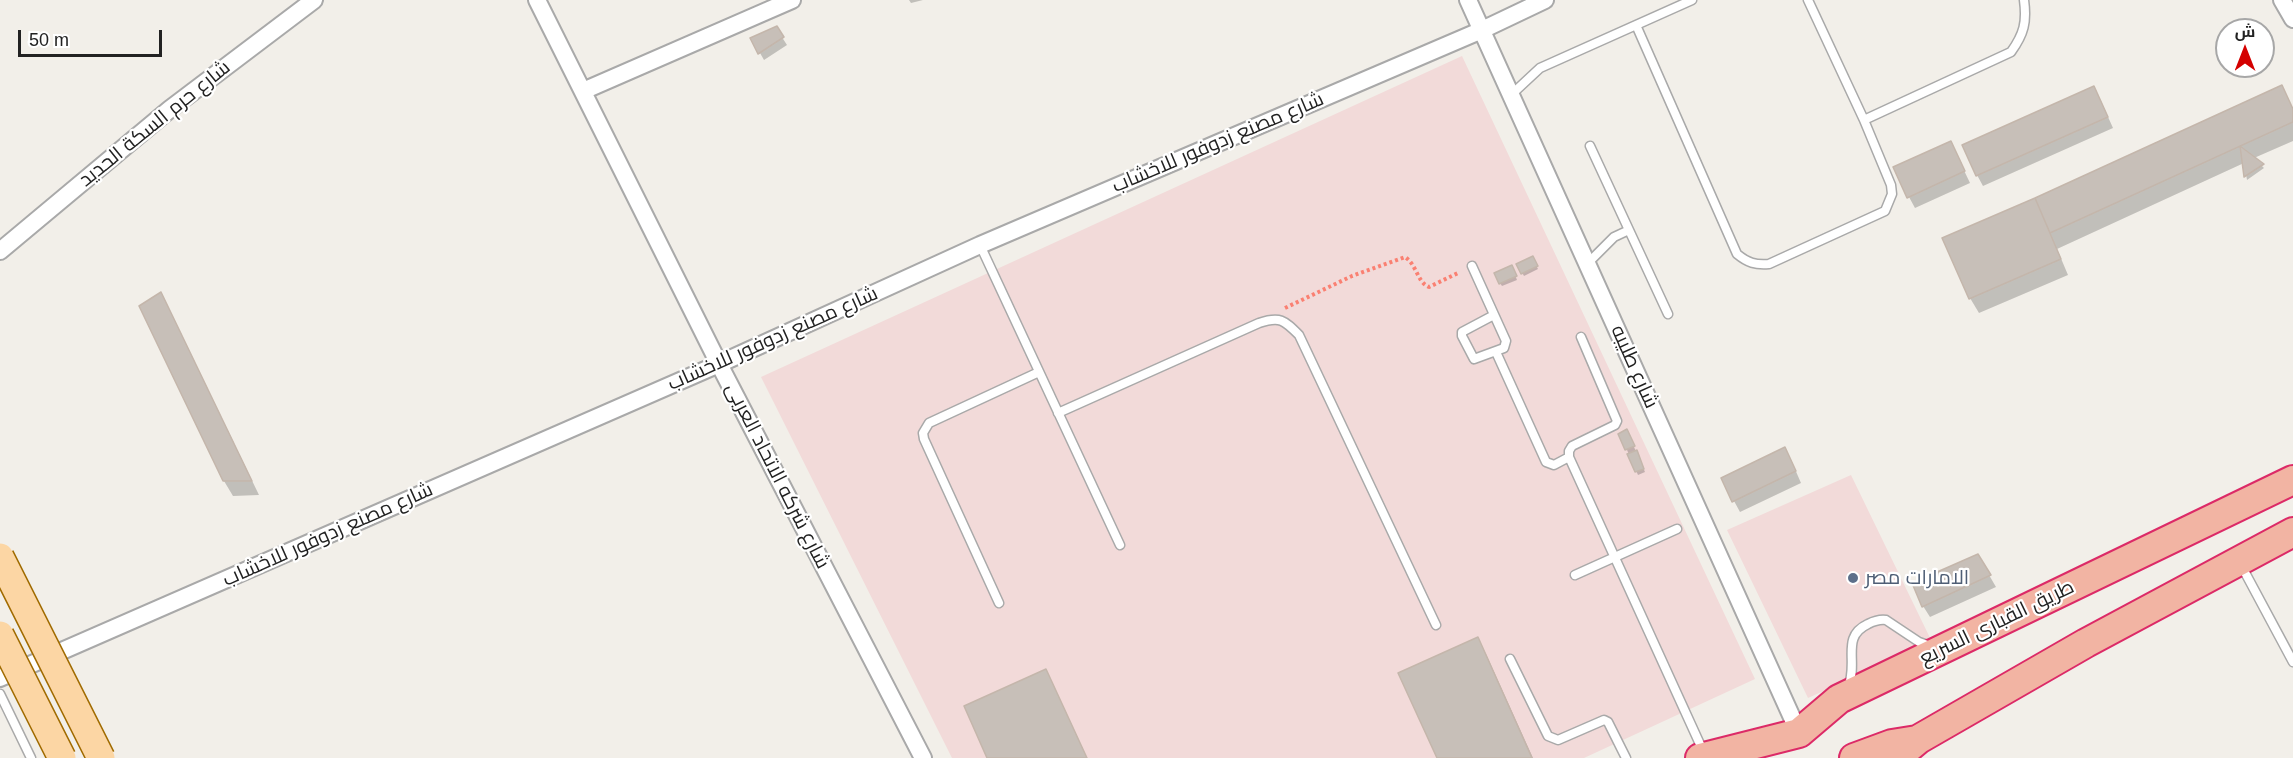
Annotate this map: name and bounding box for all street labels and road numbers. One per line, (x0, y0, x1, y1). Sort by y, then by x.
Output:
street label: شارع حرم السكة الحديد (75, 56, 235, 192)
street label: شارع مصنع زدوفور للاخشاب (1109, 88, 1327, 198)
street label: شارع مصنع زدوفور للاخشاب (664, 282, 882, 396)
street label: شارع طليبه (1605, 322, 1663, 412)
street label: شارع شركه الاتحاد العربى (720, 379, 834, 573)
street label: شارع مصنع زدوفور للاخشاب (219, 478, 437, 592)
street label: طريق القبارى السريع (1916, 575, 2078, 671)

